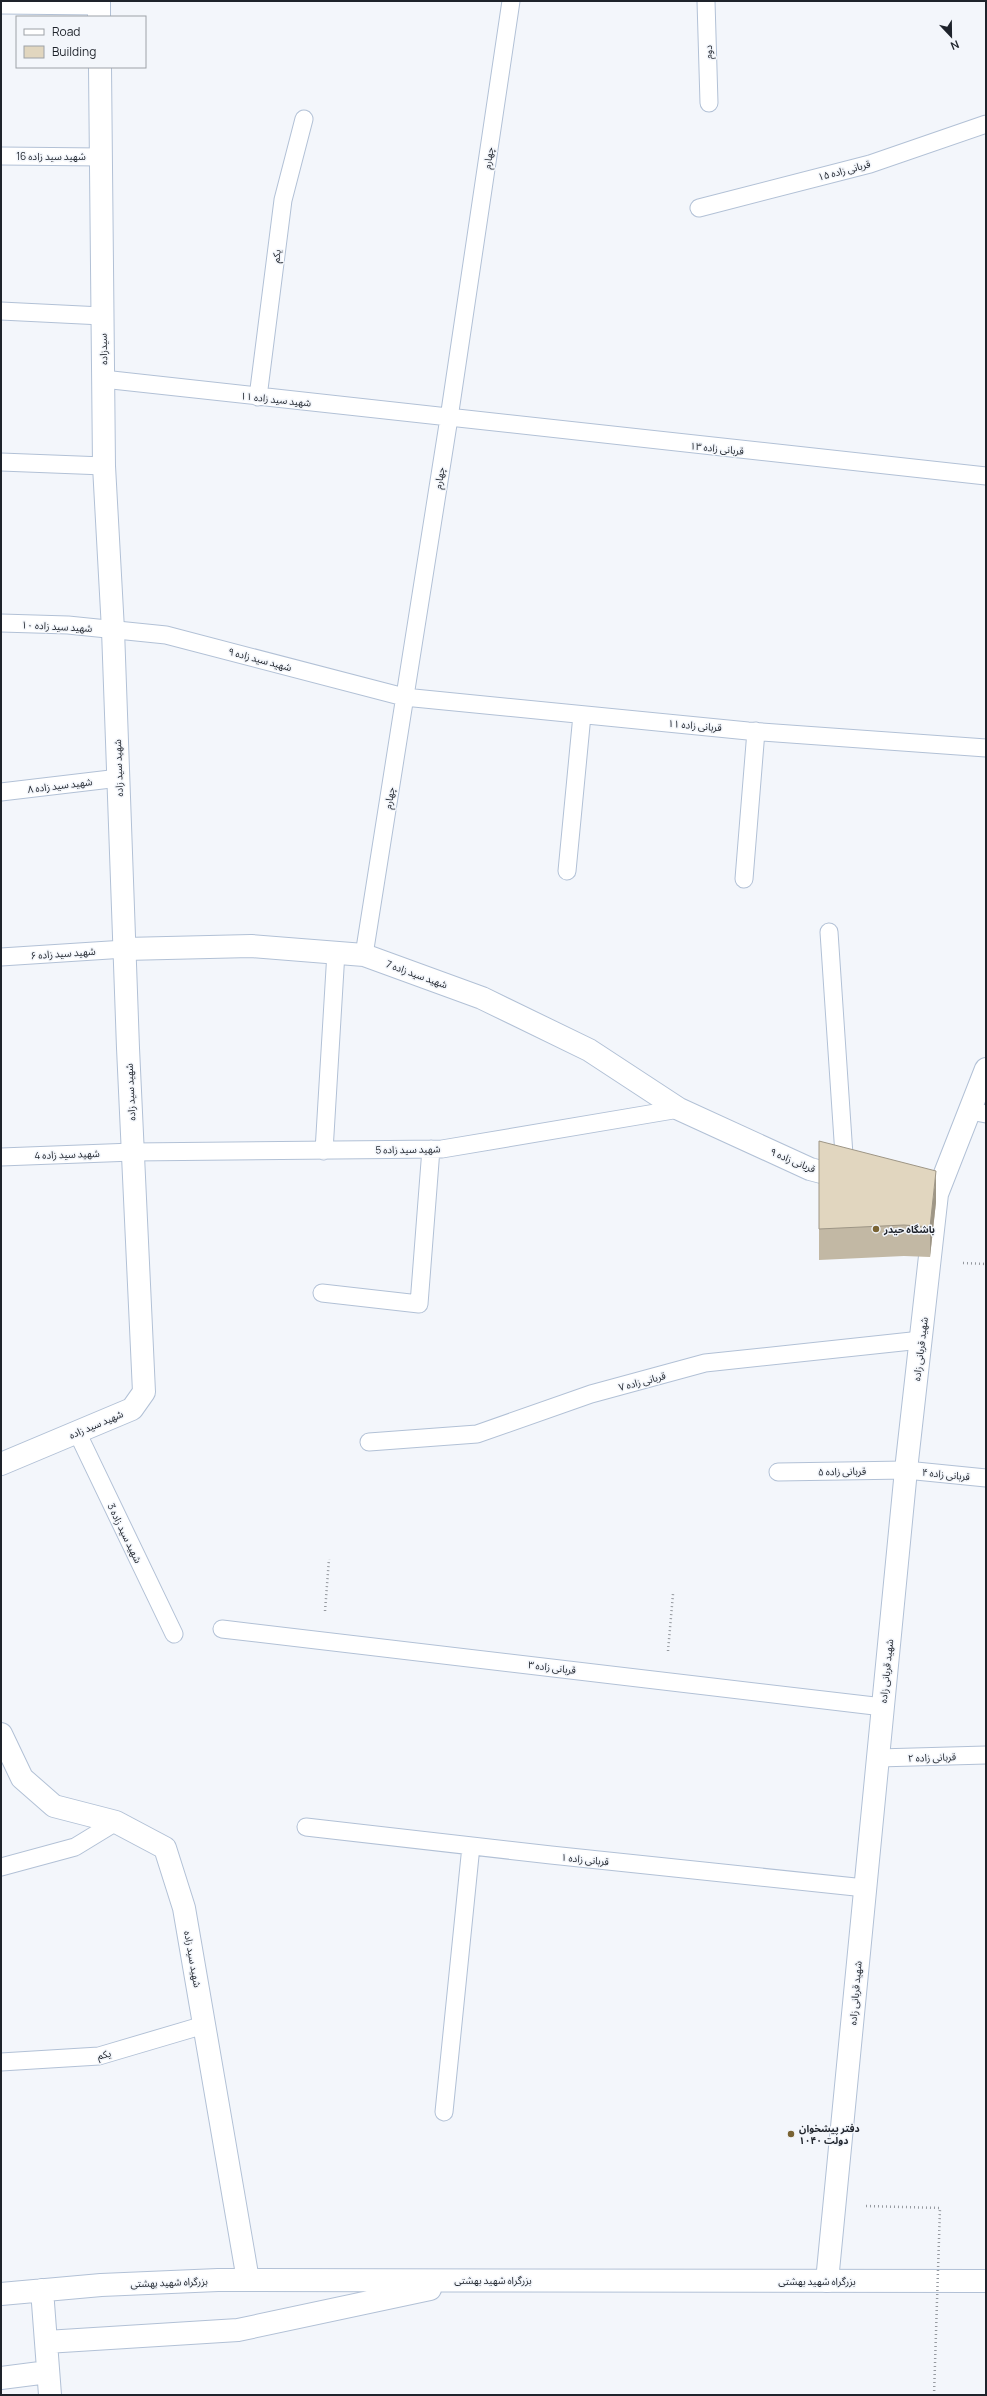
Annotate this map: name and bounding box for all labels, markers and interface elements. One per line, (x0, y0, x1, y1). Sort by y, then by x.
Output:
legend (16, 16, 146, 68)
north arrow (931, 16, 971, 56)
text: Road (52, 23, 80, 40)
text: N (948, 37, 961, 54)
text: Building (52, 43, 96, 60)
street label: دوم (701, 45, 717, 59)
street label: چهارم (480, 146, 498, 170)
street label: شهید سید زاده 16 (16, 149, 86, 163)
street label: قربانی زاده ۱۵ (816, 156, 872, 184)
street label: یکم (268, 248, 285, 264)
street label: سیدزاده (96, 333, 110, 365)
street label: شهید سید زاده ۱۱ (240, 388, 312, 410)
street label: قربانی زاده ۱۳ (689, 438, 745, 458)
street label: چهارم (430, 466, 450, 490)
street label: شهید سید زاده ۱۰ (21, 617, 93, 635)
street label: شهید سید زاده ۹ (227, 644, 293, 674)
street label: قربانی زاده ۱۱ (668, 716, 723, 734)
street label: شهید سید زاده (110, 739, 126, 797)
street label: شهید سید زاده ۸ (27, 774, 93, 796)
street label: چهارم (380, 786, 400, 810)
street label: شهید سید زاده ۶ (30, 944, 96, 962)
street label: شهید سید زاده 7 (384, 956, 450, 992)
street label: شهید سید زاده (121, 1063, 138, 1121)
street label: شهید سید زاده 5 (375, 1141, 441, 1157)
street label: قربانی زاده ۹ (768, 1144, 818, 1176)
street label: شهید سید زاده 4 (34, 1146, 100, 1162)
place label: باشگاه حیدر (883, 1222, 935, 1236)
marker: باشگاه حیدر (871, 1224, 881, 1234)
street label: شهید قربانی زاده (909, 1316, 931, 1382)
street label: قربانی زاده ۷ (617, 1368, 668, 1394)
street label: شهید سید زاده (67, 1406, 125, 1442)
street label: قربانی زاده ۵ (818, 1464, 867, 1478)
street label: قربانی زاده ۴ (921, 1465, 971, 1484)
street label: شهید سید زاده 3 (104, 1501, 146, 1565)
street label: شهید قربانی زاده (876, 1638, 896, 1704)
street label: قربانی زاده ۳ (527, 1657, 577, 1677)
street label: قربانی زاده ۲ (908, 1749, 957, 1765)
street label: قربانی زاده ۱ (560, 1850, 610, 1869)
street label: شهید سید زاده (181, 1929, 205, 1989)
street label: شهید قربانی زاده (845, 1960, 865, 2026)
street label: یکم (96, 2046, 112, 2063)
place label: دفتر پیشخوان دولت ۱۰۴۰ (799, 2121, 860, 2147)
marker: دفتر پیشخوان دولت ۱۰۴۰ (786, 2129, 796, 2139)
street label: بزرگراه شهید بهشتی (454, 2273, 532, 2287)
street label: بزرگراه شهید بهشتی (130, 2274, 208, 2290)
street label: بزرگراه شهید بهشتی (778, 2274, 856, 2288)

